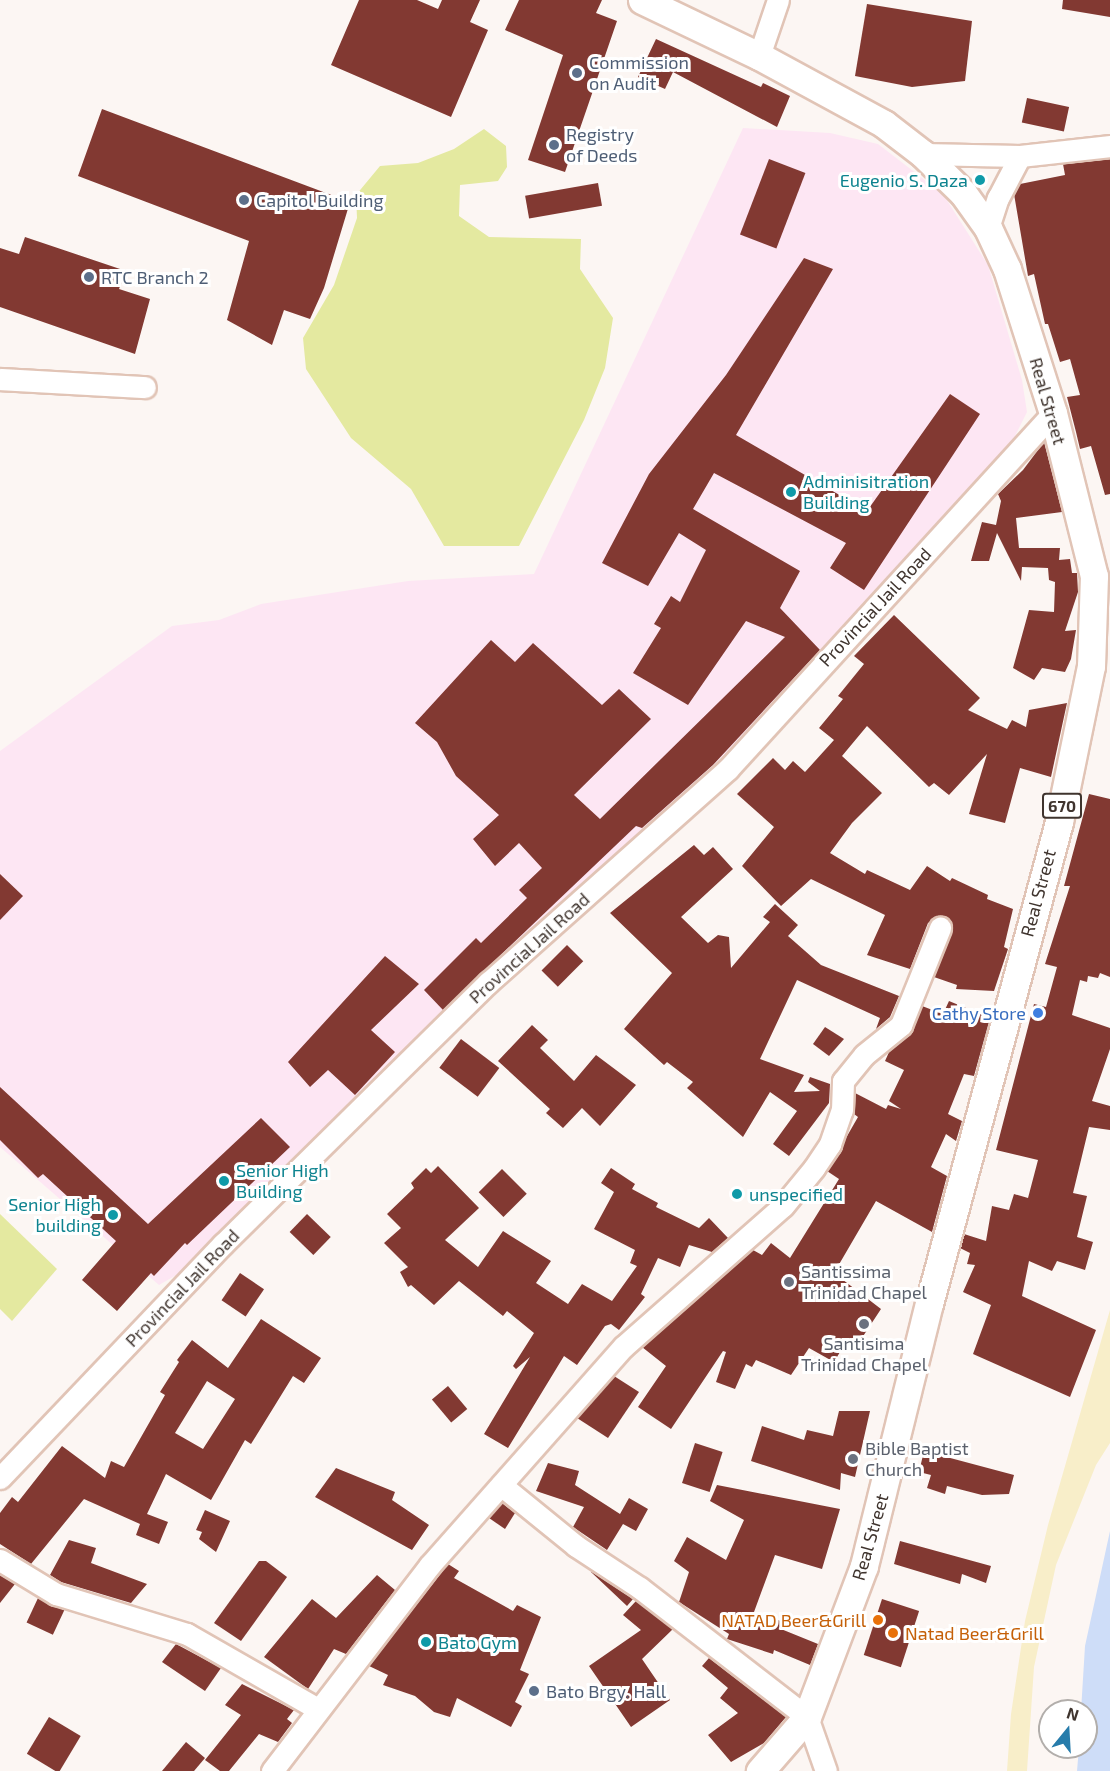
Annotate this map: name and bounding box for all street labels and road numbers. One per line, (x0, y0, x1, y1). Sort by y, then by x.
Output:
street label: Real Street (1025, 355, 1071, 447)
street label: Provincial Jail Road (814, 543, 936, 671)
road number: 670 (1041, 793, 1083, 819)
street label: Real Street (1016, 847, 1060, 939)
street label: Provincial Jail Road (464, 888, 594, 1008)
street label: Provincial Jail Road (120, 1224, 244, 1352)
street label: Real Street (847, 1491, 893, 1583)

